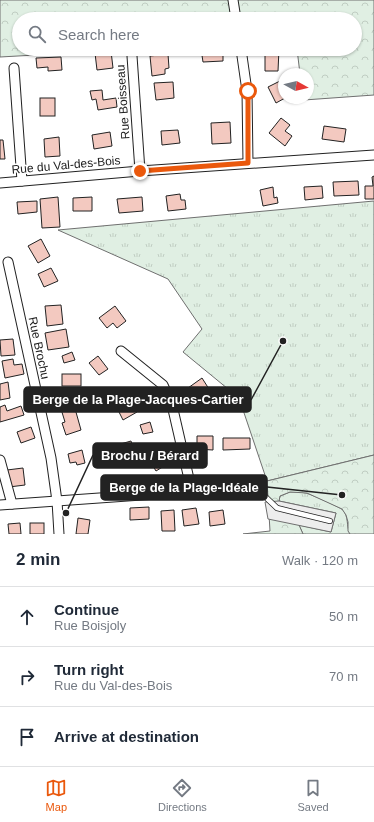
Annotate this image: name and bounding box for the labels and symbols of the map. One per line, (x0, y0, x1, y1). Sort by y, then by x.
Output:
street label: Rue Boisseau (113, 64, 133, 140)
north arrow (278, 68, 314, 104)
route start (239, 82, 257, 100)
street label: Rue du Val-des-Bois (11, 153, 121, 177)
route end (131, 162, 149, 180)
street label: Rue Brochu (26, 316, 52, 380)
callout: Berge de la Plage-Jacques-Cartier (24, 387, 251, 412)
text: Berge de la Plage-Jacques-Cartier (33, 392, 243, 407)
callout: Brochu / Bérard (93, 443, 207, 468)
text: Brochu / Bérard (101, 448, 199, 463)
callout: Berge de la Plage-Idéale (101, 475, 267, 500)
text: Berge de la Plage-Idéale (109, 480, 259, 495)

